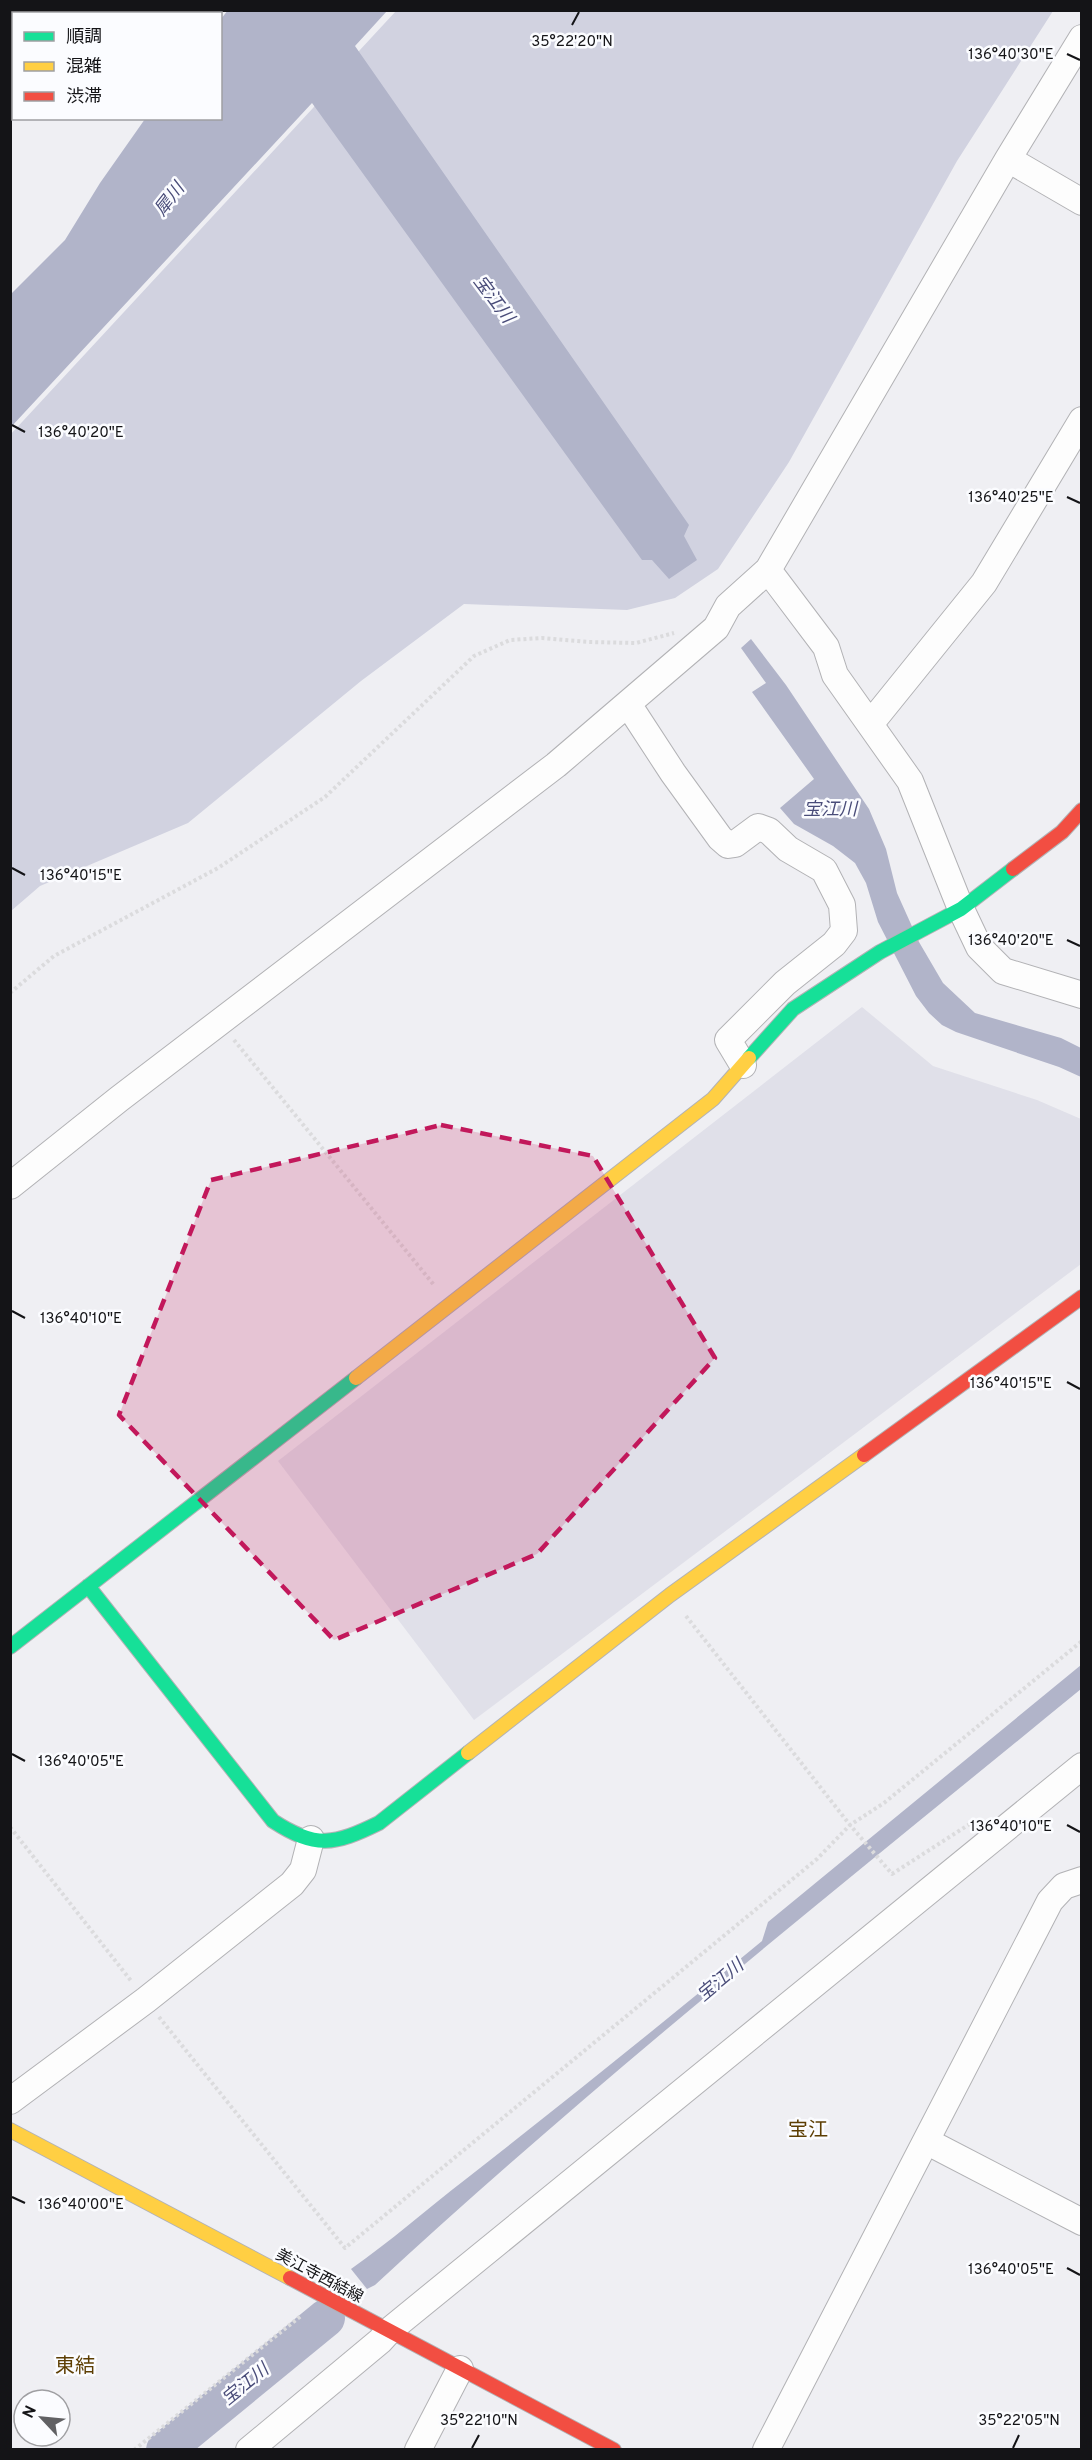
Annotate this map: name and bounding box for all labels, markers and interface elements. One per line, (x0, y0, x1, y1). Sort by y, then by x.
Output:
legend (12, 12, 222, 120)
text: 順調 (66, 26, 102, 49)
text: 35°22'20"N (531, 33, 613, 52)
text: 136°40'30"E (968, 46, 1054, 65)
text: 混雑 (66, 56, 102, 79)
text: 渋滞 (66, 86, 102, 109)
water label: 犀川 (150, 177, 192, 221)
water label: 宝江川 (467, 271, 519, 330)
text: 136°40'20"E (38, 424, 124, 443)
text: 136°40'25"E (968, 489, 1054, 508)
water label: 宝江川 (803, 799, 859, 822)
text: 136°40'15"E (40, 867, 122, 886)
text: 136°40'20"E (968, 932, 1054, 951)
text: 136°40'10"E (40, 1310, 122, 1329)
text: 136°40'15"E (970, 1375, 1052, 1394)
text: 136°40'05"E (38, 1753, 124, 1772)
text: 136°40'10"E (970, 1818, 1052, 1837)
water label: 宝江川 (693, 1954, 751, 2007)
district label: 宝江 (788, 2118, 828, 2144)
text: 136°40'00"E (38, 2196, 124, 2215)
street label: 美江寺西結線 (272, 2245, 366, 2308)
text: 136°40'05"E (968, 2261, 1054, 2280)
district label: 東結 (55, 2354, 95, 2380)
water label: 宝江川 (218, 2358, 276, 2411)
north arrow (12, 2388, 72, 2448)
text: N (19, 2403, 42, 2422)
text: 35°22'10"N (440, 2412, 518, 2431)
text: 35°22'05"N (978, 2412, 1060, 2431)

